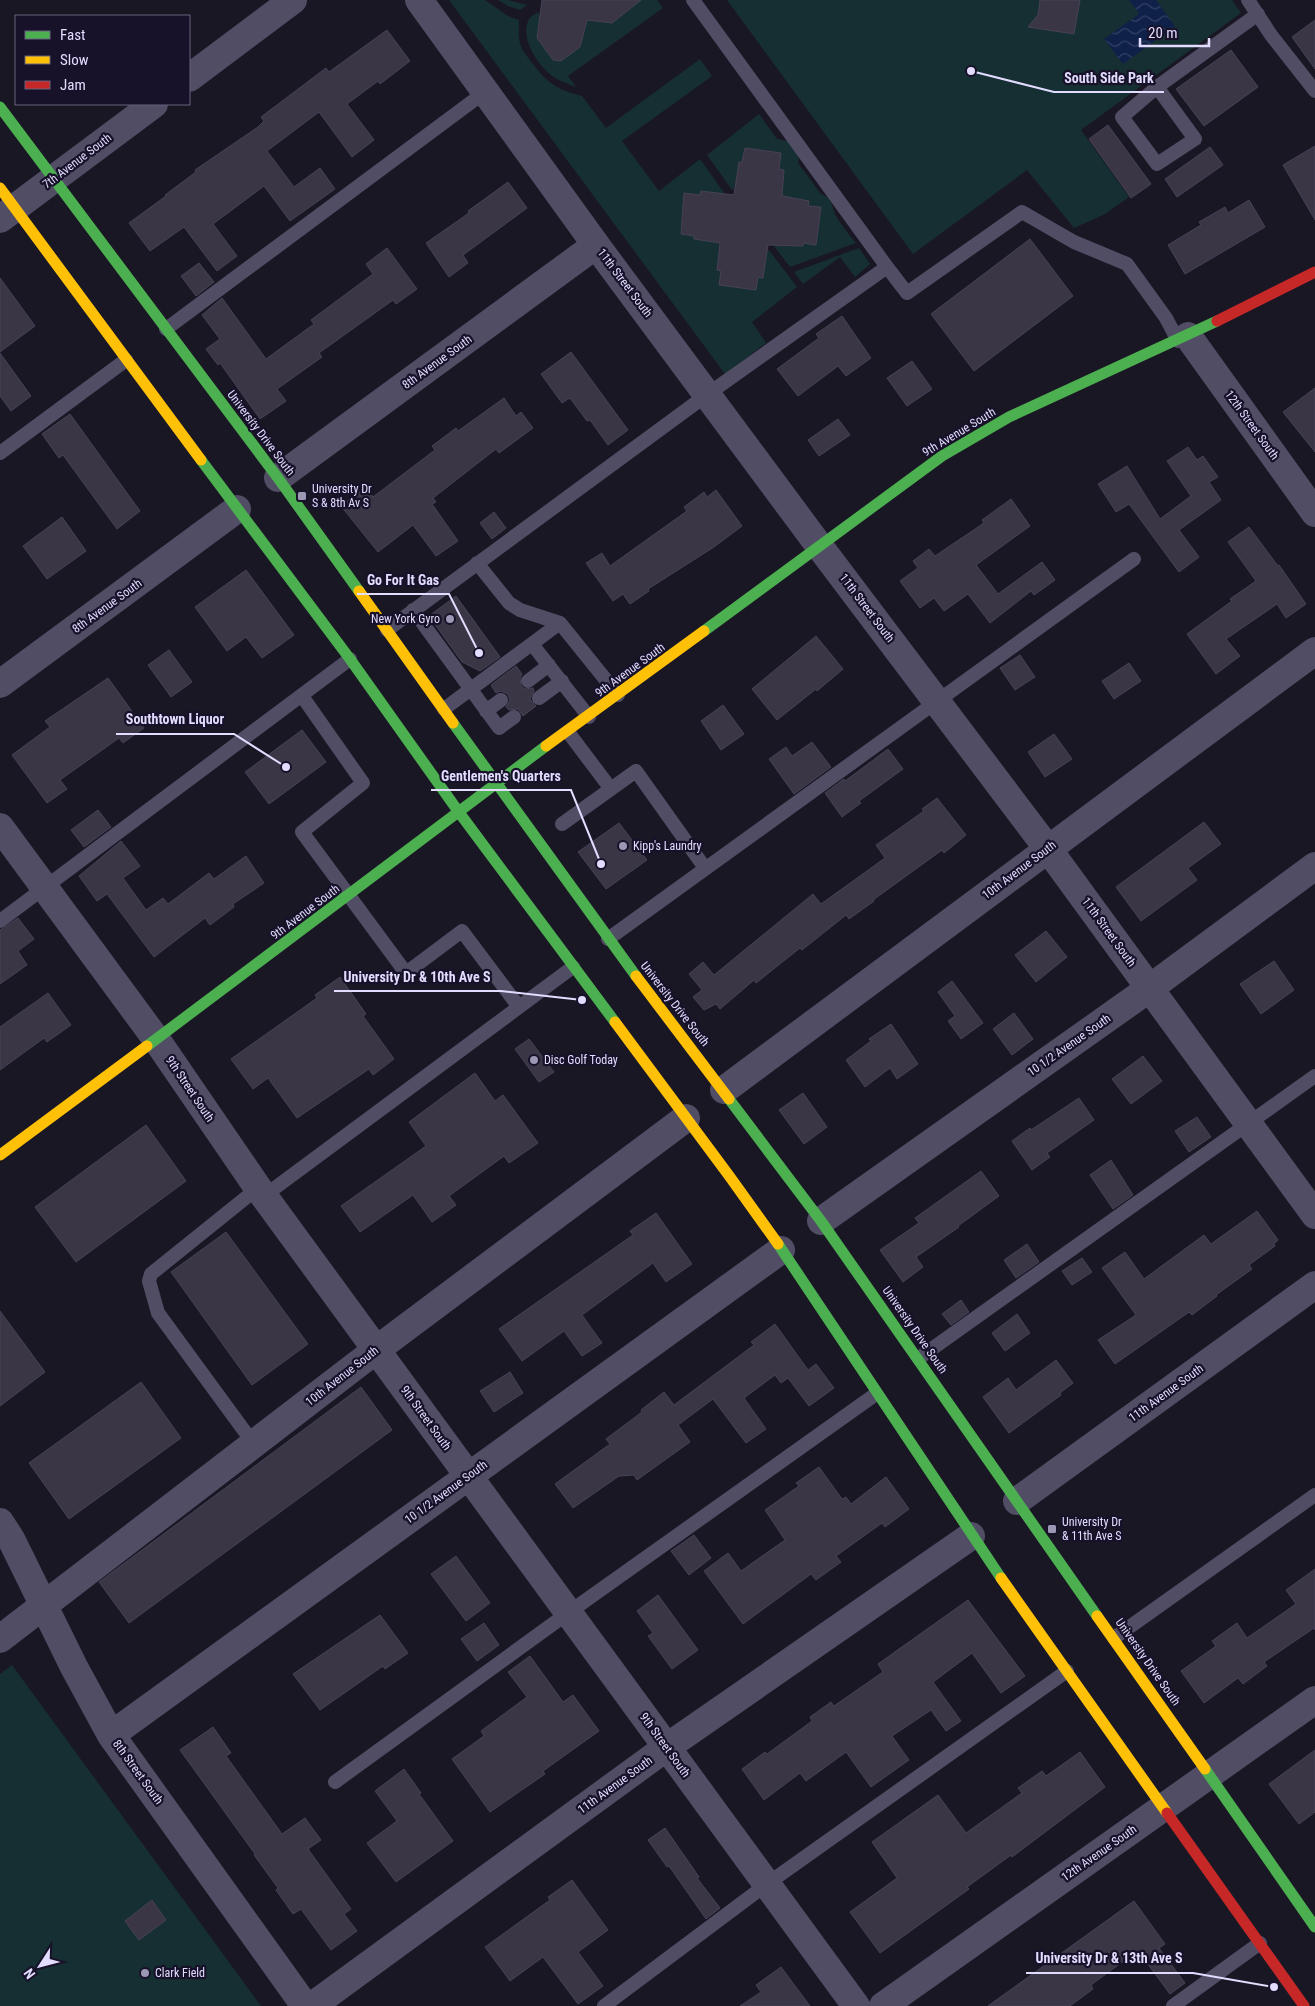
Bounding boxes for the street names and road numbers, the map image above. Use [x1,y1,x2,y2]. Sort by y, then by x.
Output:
street label: 7th Avenue South [40,130,114,191]
street label: 11th Street South [595,246,655,320]
street label: 8th Avenue South [399,332,475,392]
street label: University Drive South [224,388,298,479]
street label: 12th Street South [1222,388,1282,463]
street label: 9th Avenue South [920,405,998,459]
street label: 11th Street South [837,571,897,645]
street label: 8th Avenue South [69,576,145,636]
street label: 9th Avenue South [592,640,668,700]
street label: 10th Avenue South [979,838,1059,902]
street label: 9th Avenue South [268,881,342,942]
street label: 11th Street South [1079,895,1139,970]
street label: University Drive South [638,959,712,1049]
street label: 10 1/2 Avenue South [1025,1011,1113,1079]
street label: 9th Street South [163,1053,217,1125]
street label: University Drive South [880,1284,950,1376]
street label: 10th Avenue South [303,1343,381,1409]
street label: 11th Avenue South [1126,1361,1206,1425]
street label: 9th Street South [398,1383,454,1453]
street label: 10 1/2 Avenue South [402,1457,490,1527]
street label: University Drive South [1113,1616,1183,1708]
street label: 9th Street South [637,1710,693,1780]
street label: 8th Street South [110,1737,166,1807]
street label: 11th Avenue South [575,1753,655,1817]
street label: 12th Avenue South [1059,1822,1139,1884]

